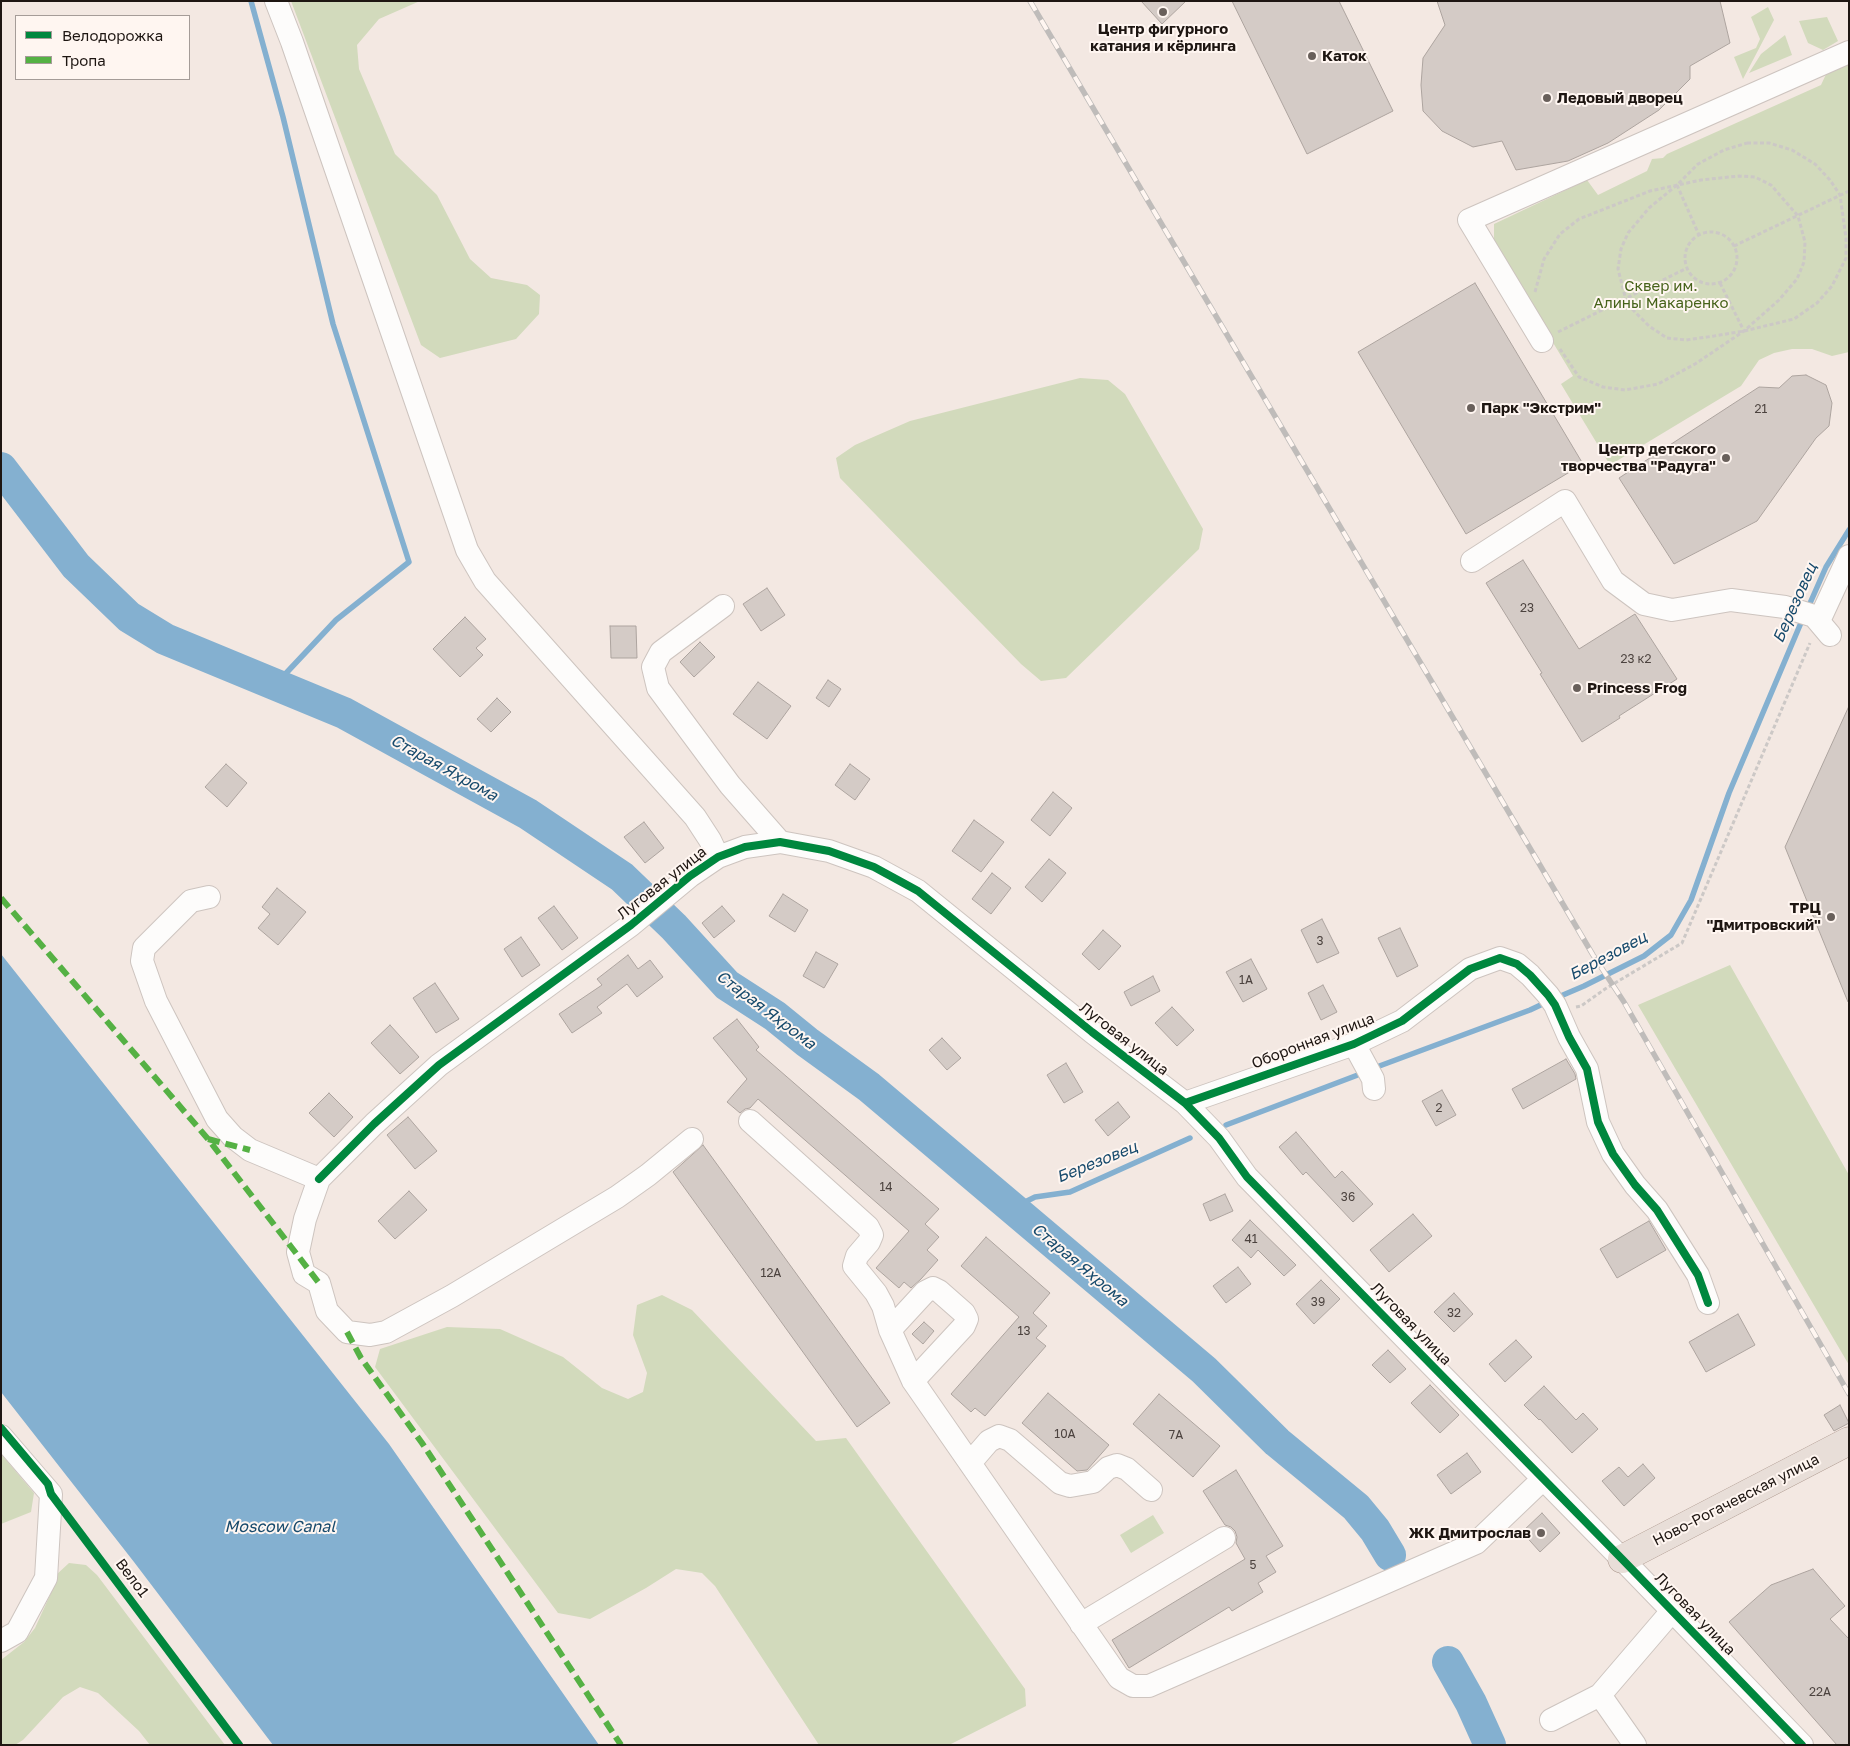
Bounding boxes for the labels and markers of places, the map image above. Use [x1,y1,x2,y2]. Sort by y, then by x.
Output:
marker: Центр фигурного катания и кёрлинга [1157,6,1169,18]
place label: Центр фигурного катания и кёрлинга [1090,20,1236,55]
place label: Каток [1322,47,1367,65]
marker: Каток [1306,50,1318,62]
place label: Ледовый дворец [1557,89,1683,107]
marker: Ледовый дворец [1541,92,1553,104]
place label: Парк "Экстрим" [1481,399,1601,417]
marker: Парк "Экстрим" [1465,402,1477,414]
place label: Центр детского творчества "Радуга" [1561,440,1716,475]
marker: Центр детского творчества "Радуга" [1720,452,1732,464]
place label: Princess Frog [1587,679,1687,697]
marker: Princess Frog [1571,682,1583,694]
place label: ТРЦ "Дмитровский" [1706,899,1821,934]
marker: ТРЦ "Дмитровский" [1825,911,1837,923]
place label: ЖК Дмитрослав [1409,1524,1531,1542]
marker: ЖК Дмитрослав [1535,1527,1547,1539]

